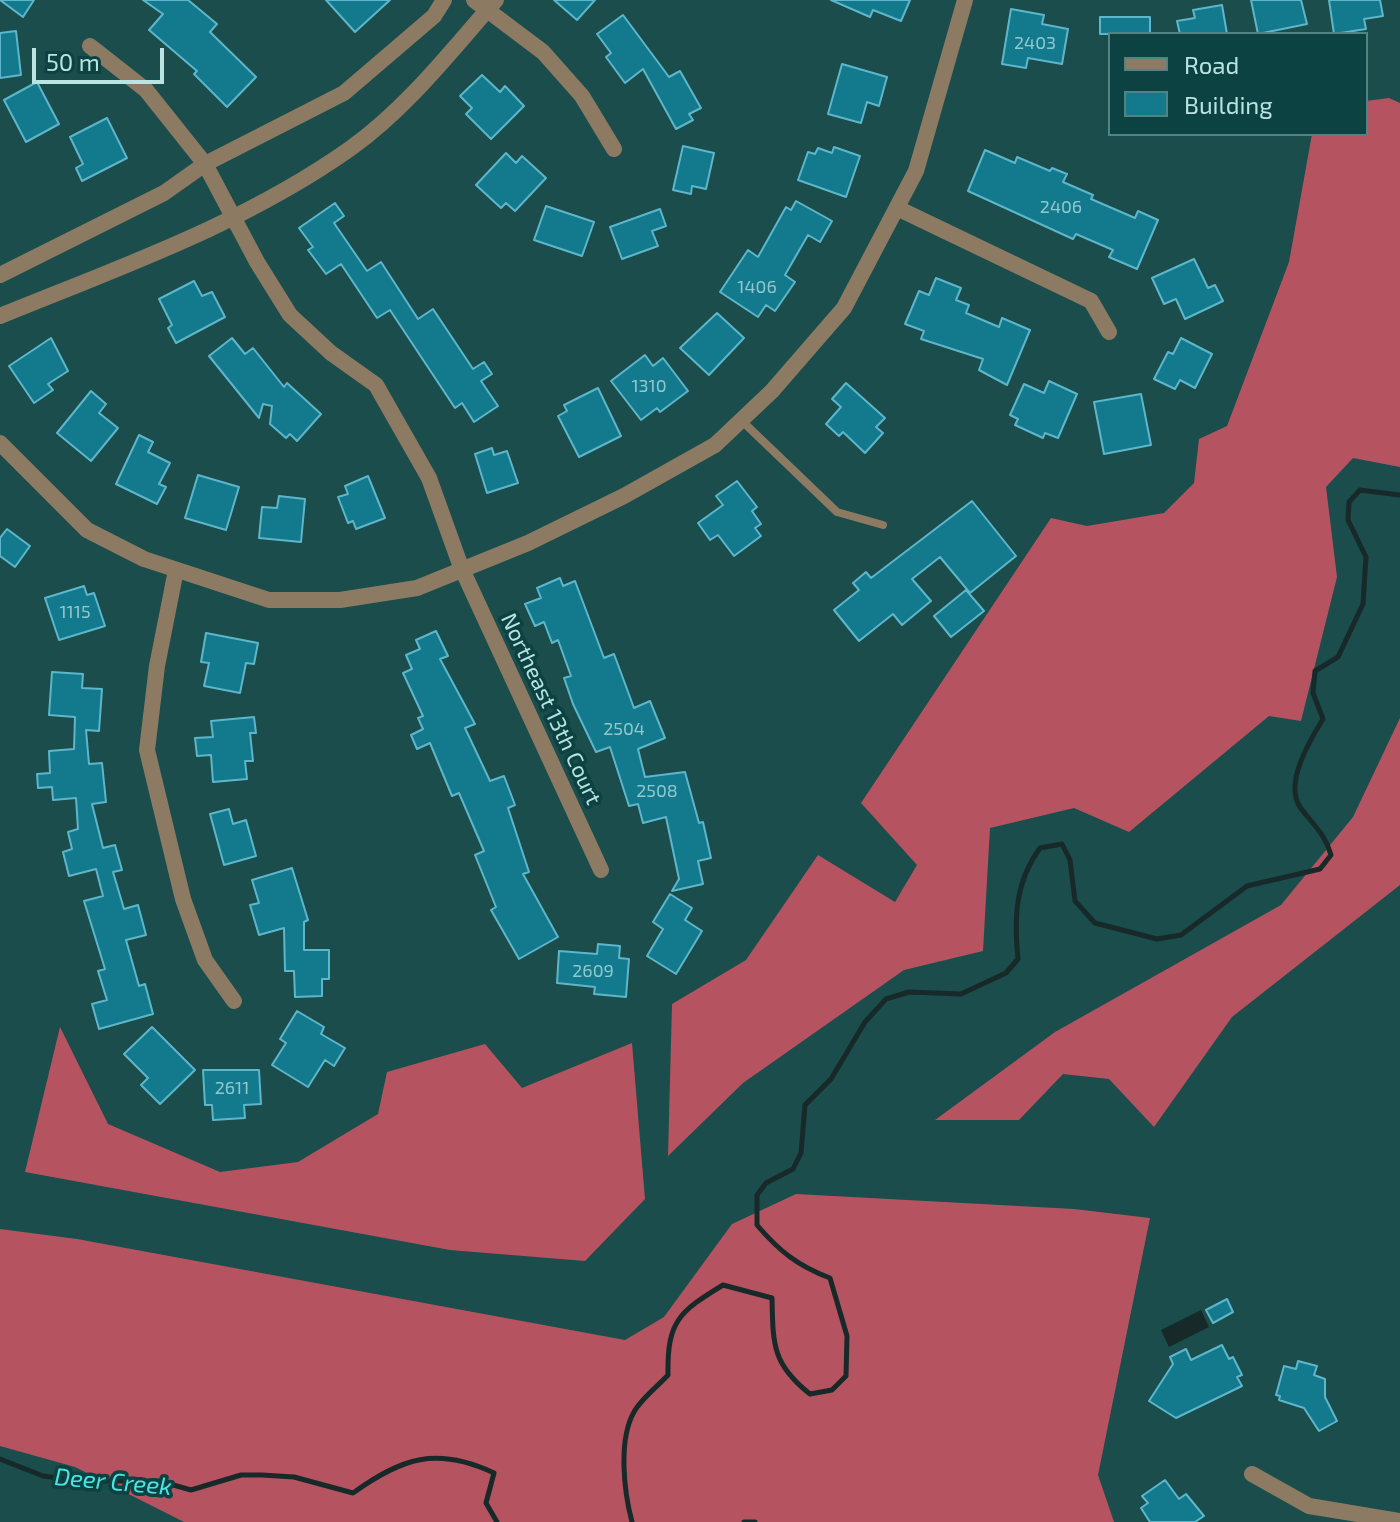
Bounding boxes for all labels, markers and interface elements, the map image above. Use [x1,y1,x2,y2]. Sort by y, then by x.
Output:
scale bar [36,32,168,82]
house number: 2403 [1014,32,1056,54]
legend [1108,32,1368,136]
text: 50 m [46,47,100,76]
text: Road [1184,50,1239,79]
text: Building [1184,90,1273,119]
house number: 2406 [1040,196,1082,218]
house number: 1406 [737,276,777,298]
house number: 1310 [631,375,667,397]
house number: 1115 [59,601,91,623]
street label: Northeast 13th Court [495,609,607,809]
house number: 2504 [603,718,645,740]
house number: 2508 [636,780,678,802]
house number: 2609 [572,960,614,982]
house number: 2611 [215,1077,249,1099]
water label: Deer Creek [53,1463,173,1501]

